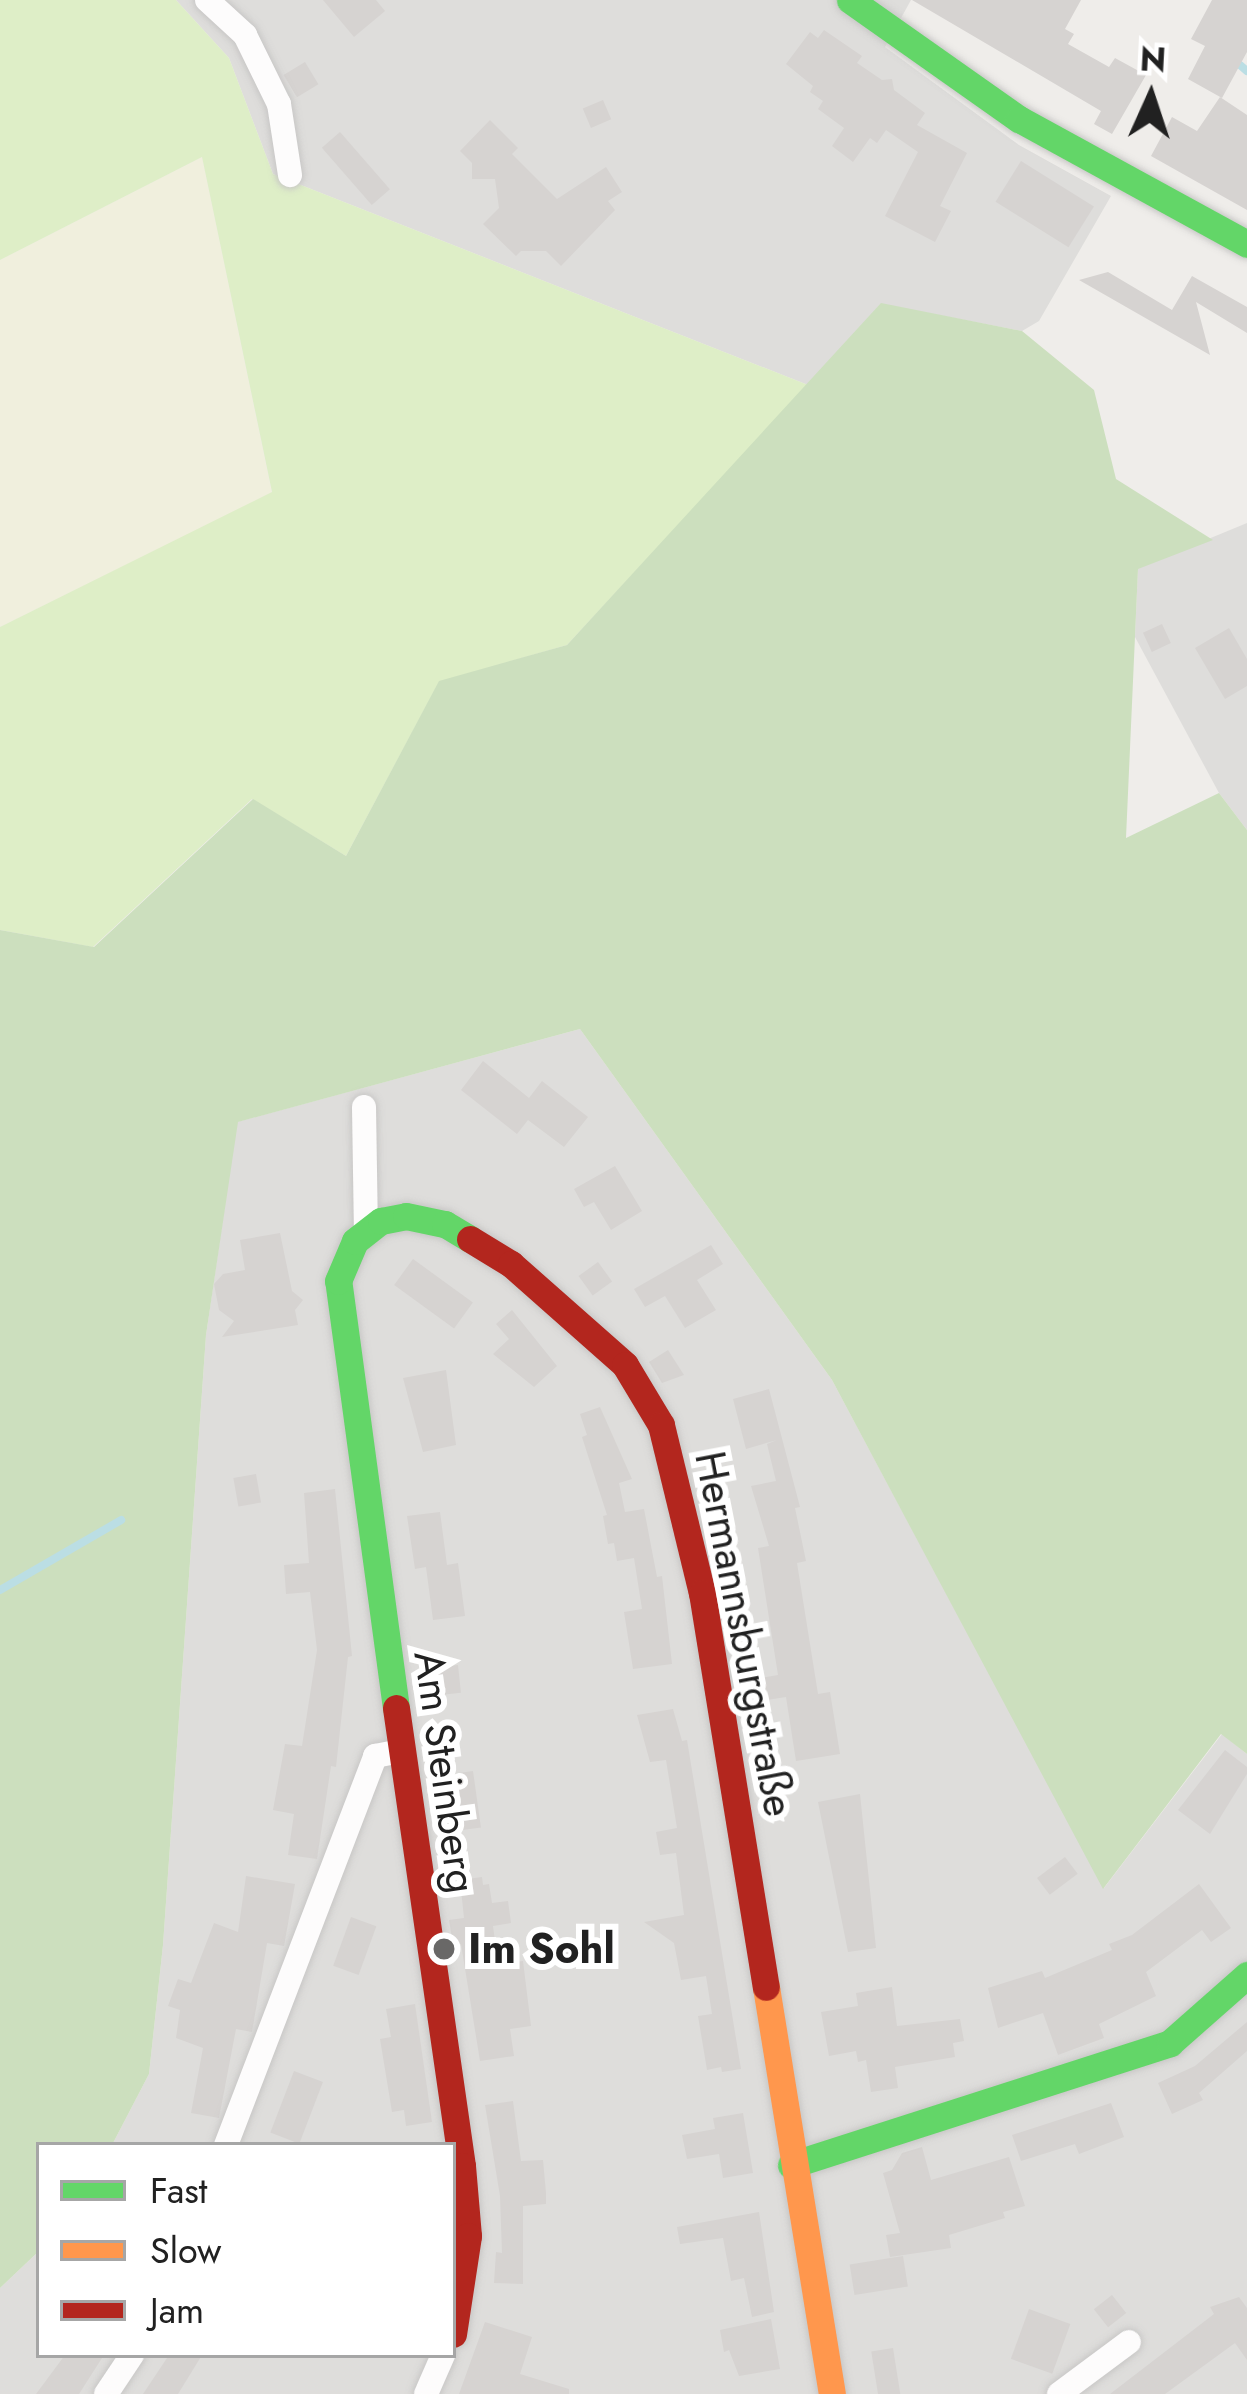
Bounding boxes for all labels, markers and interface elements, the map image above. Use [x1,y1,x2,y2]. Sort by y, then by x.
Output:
text: N [1139,35,1167,84]
north arrow [1091,36,1211,156]
street label: Hermannsburgstraße [684,1447,804,1821]
street label: Am Steinberg [403,1648,487,1896]
place label: Im Sohl [468,1924,615,1974]
marker: Im Sohl [431,1936,457,1962]
legend [36,2142,456,2358]
text: Fast [150,2164,207,2216]
text: Slow [150,2224,222,2276]
text: Jam [150,2284,204,2336]

